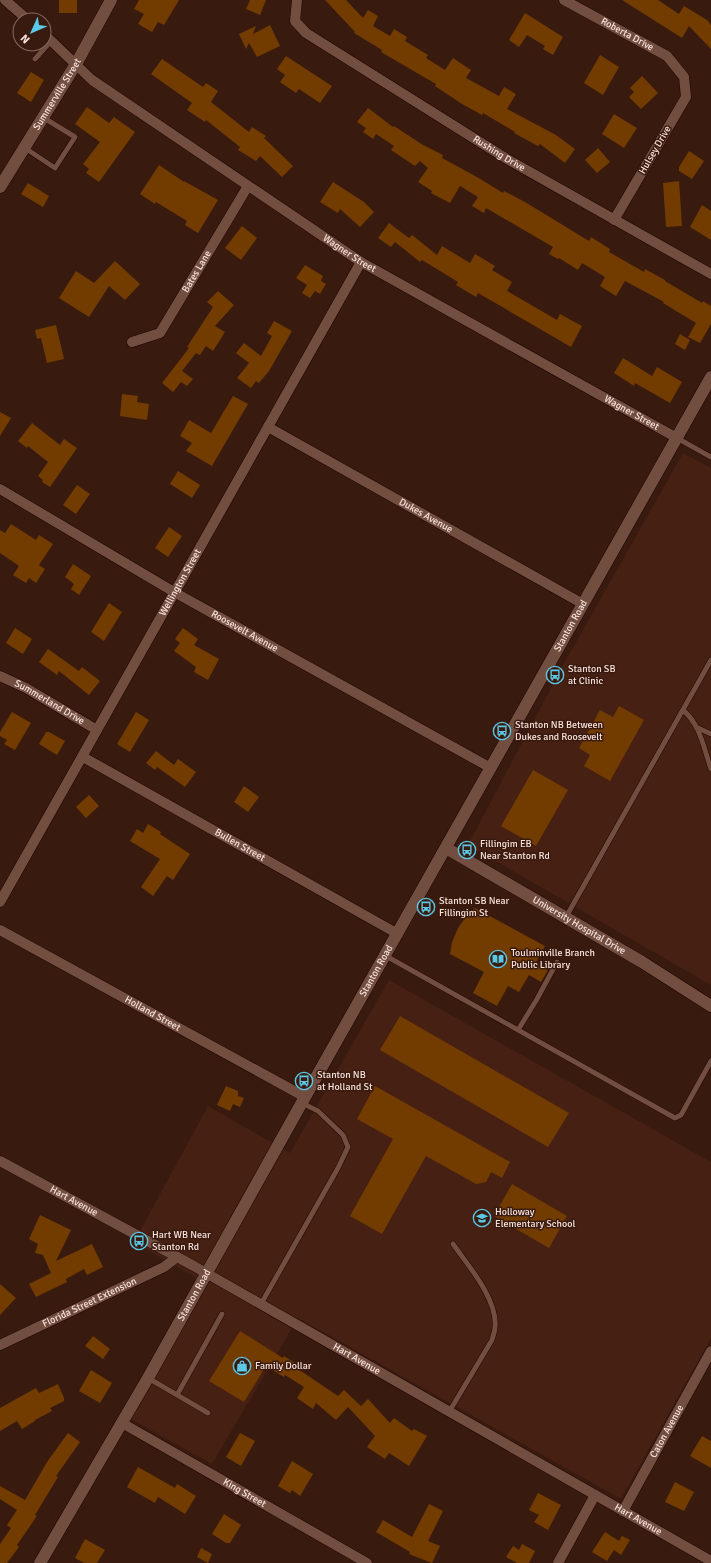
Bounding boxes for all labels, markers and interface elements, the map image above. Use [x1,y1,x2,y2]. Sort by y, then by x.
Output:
north arrow [12,12,52,52]
street label: Roberta Drive [599,15,656,54]
text: N [18,31,33,46]
street label: Summerville Street [31,56,84,132]
street label: Hulsey Drive [636,124,674,176]
street label: Rushing Drive [471,133,527,174]
street label: Wagner Street [321,232,379,275]
street label: Bates Lane [180,248,214,295]
street label: Wagner Street [602,393,662,433]
street label: Dukes Avenue [397,496,455,536]
street label: Wellington Street [157,546,204,618]
street label: Stanton Road [551,598,590,654]
street label: Roosevelt Avenue [209,608,280,655]
place label: Stanton SB at Clinic [568,663,615,687]
bus stop icon: Stanton SB at Clinic [545,665,565,685]
street label: Summerland Drive [12,677,87,727]
place label: Stanton NB Between Dukes and Roosevelt [515,719,603,743]
bus stop icon: Stanton NB Between Dukes and Roosevelt [492,721,512,741]
street label: Bullen Street [213,826,268,864]
place label: Fillingim EB Near Stanton Rd [480,838,550,862]
bus stop icon: Fillingim EB Near Stanton Rd [457,840,477,860]
street label: University Hospital Drive [530,894,628,957]
place label: Stanton SB Near Fillingim St [439,895,510,919]
bus stop icon: Stanton SB Near Fillingim St [416,897,436,917]
street label: Stanton Road [357,943,395,999]
place label: Toulminville Branch Public Library [511,947,595,971]
library icon: Toulminville Branch Public Library [488,949,508,969]
street label: Holland Street [123,993,183,1034]
place label: Stanton NB at Holland St [317,1069,373,1093]
bus stop icon: Stanton NB at Holland St [294,1071,314,1091]
street label: Hart Avenue [48,1183,100,1219]
place label: Holloway Elementary School [495,1206,575,1230]
school or university icon: Holloway Elementary School [472,1208,492,1228]
place label: Hart WB Near Stanton Rd [152,1229,211,1253]
bus stop icon: Hart WB Near Stanton Rd [129,1231,149,1251]
street label: Stanton Road [175,1267,213,1323]
street label: Florida Street Extension [40,1275,138,1330]
street label: Hart Avenue [331,1341,383,1377]
shop icon: Family Dollar [232,1356,252,1376]
place label: Family Dollar [255,1360,312,1372]
street label: Caton Avenue [647,1403,686,1460]
street label: King Street [221,1476,269,1510]
street label: Hart Avenue [612,1501,664,1538]

